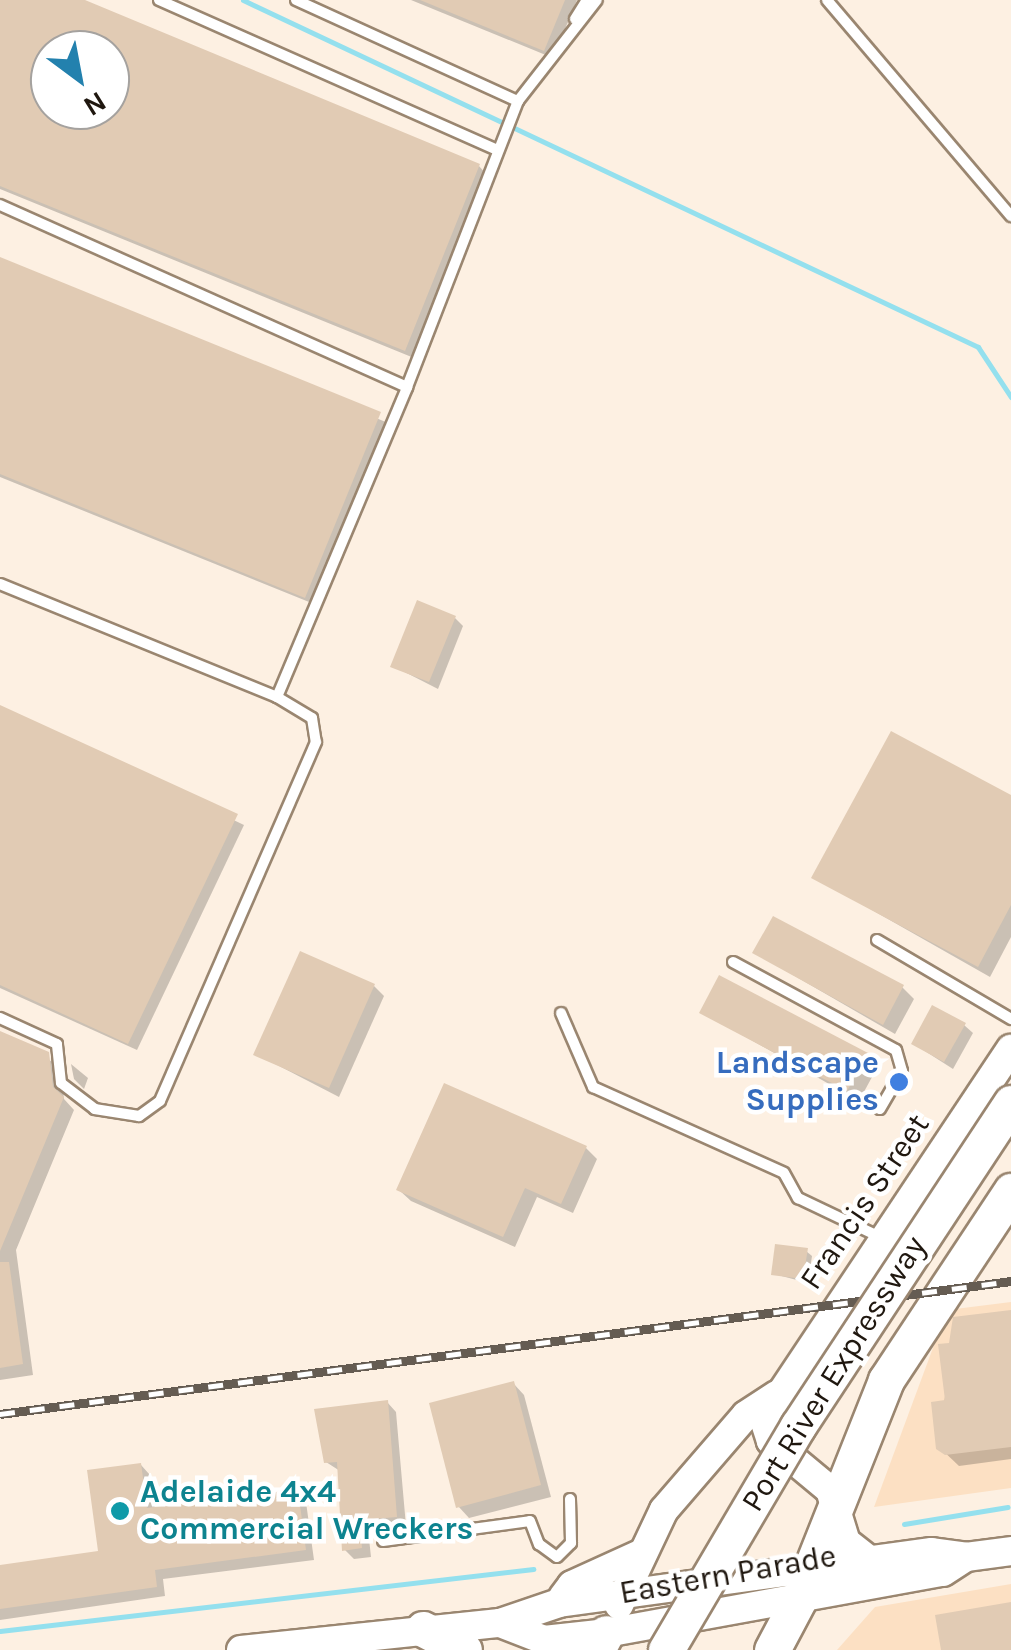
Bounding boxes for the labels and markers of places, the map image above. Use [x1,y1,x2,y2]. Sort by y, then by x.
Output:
place label: Landscape Supplies [716,1045,879,1120]
marker: Landscape Supplies [888,1071,910,1093]
place label: Adelaide 4x4 Commercial Wreckers [140,1474,473,1549]
marker: Adelaide 4x4 Commercial Wreckers [109,1500,131,1522]

